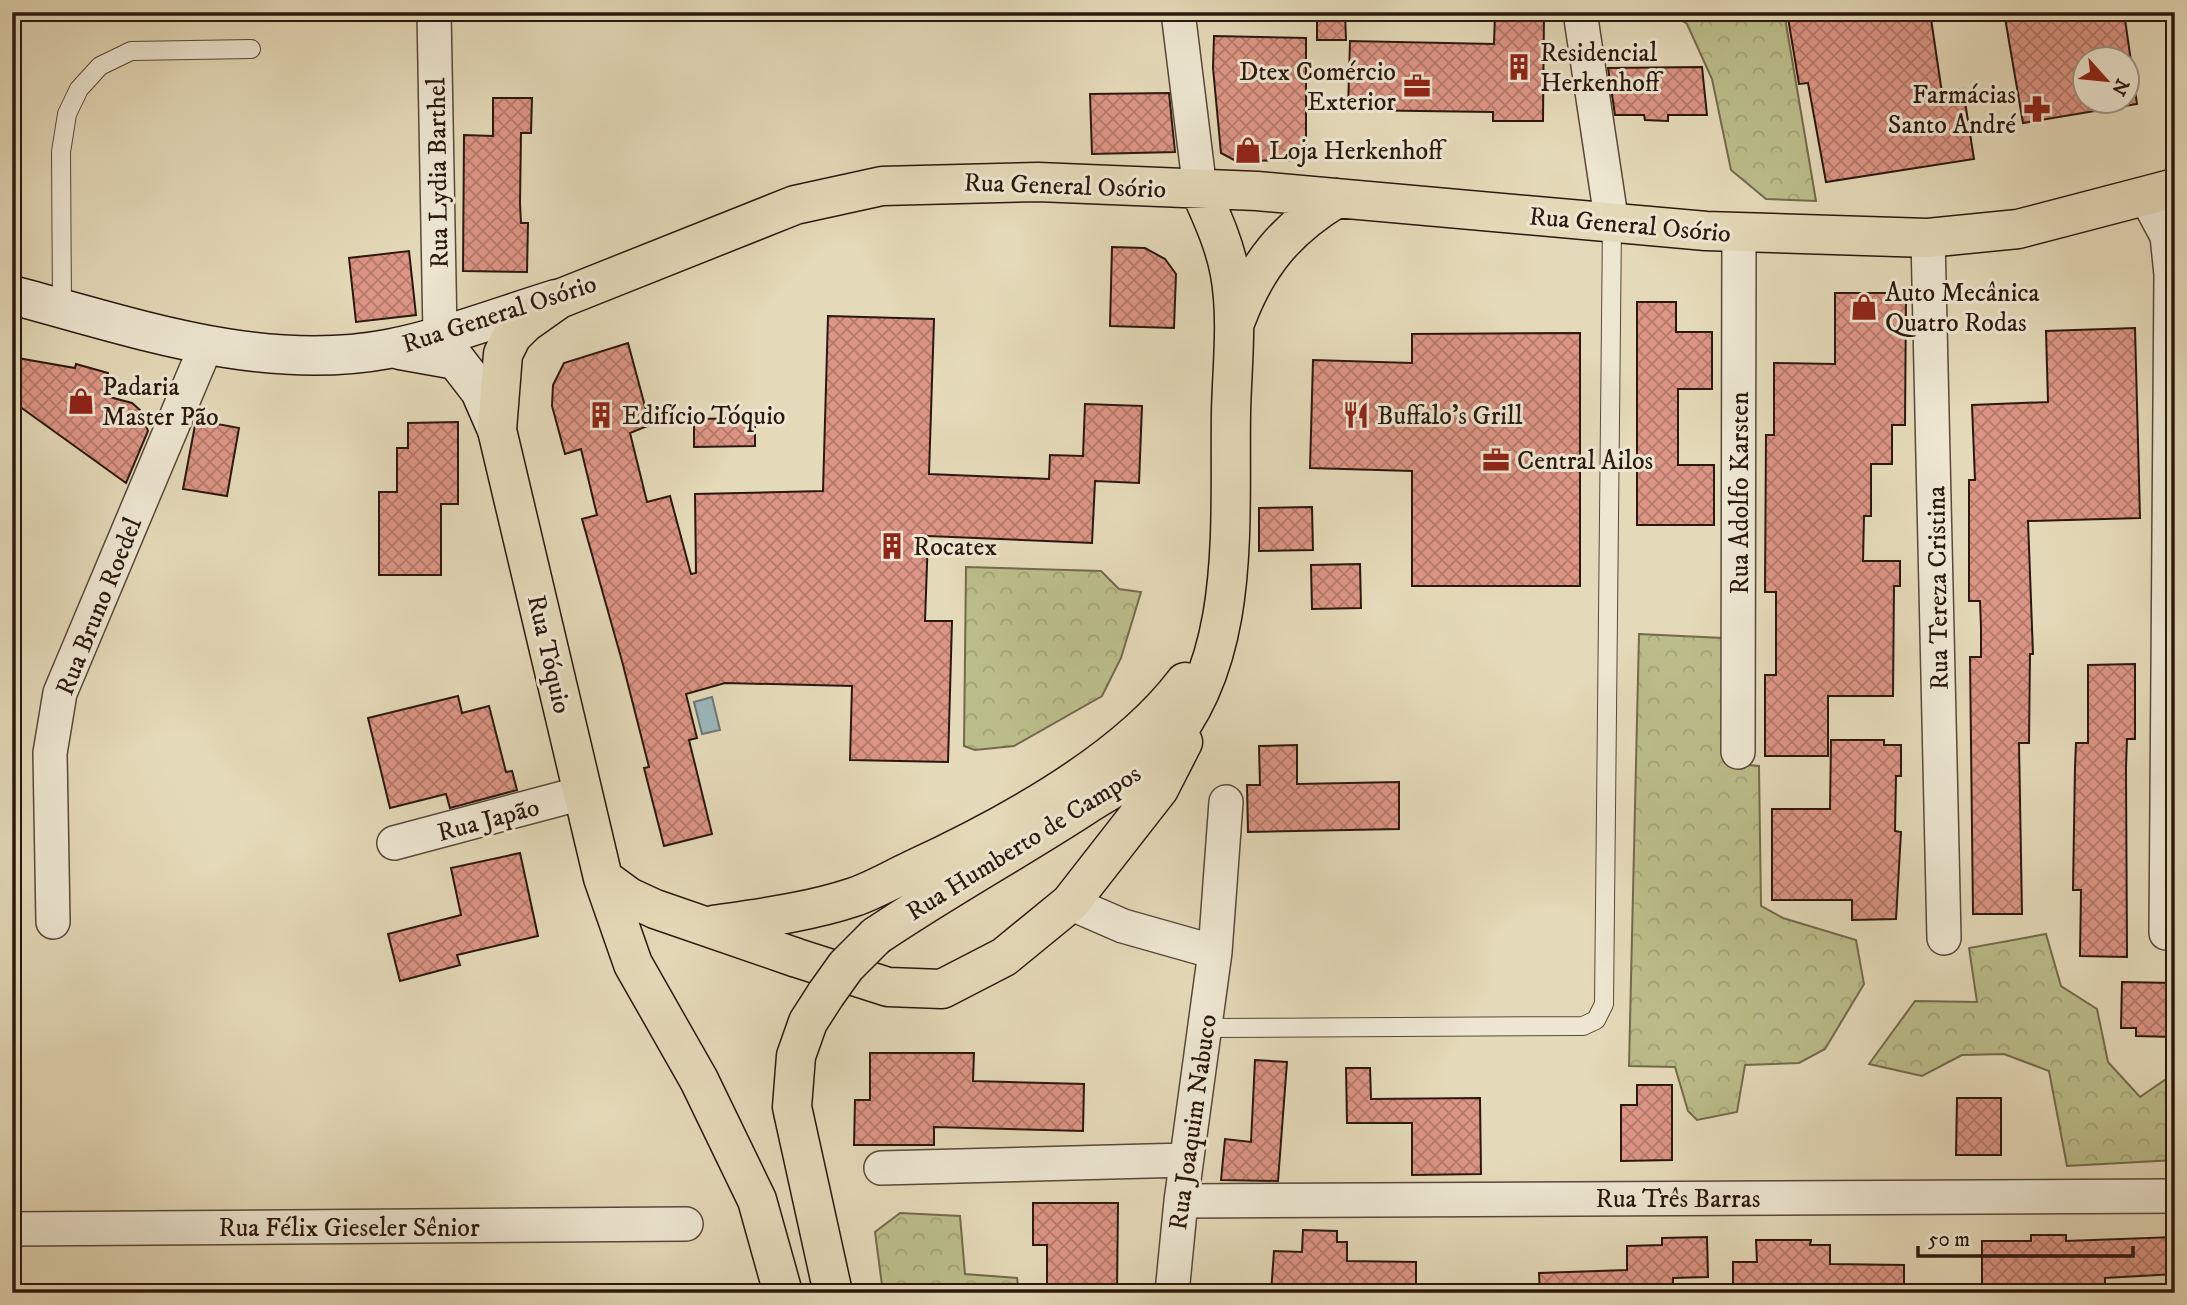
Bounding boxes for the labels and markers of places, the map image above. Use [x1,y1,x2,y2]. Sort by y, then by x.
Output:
place label: Residencial Herkenhoff [1540,37,1664,100]
building icon: Residencial Herkenhoff [1504,52,1534,82]
place label: Dtex Comércio Exterior [1239,56,1396,119]
office icon: Dtex Comércio Exterior [1402,71,1432,101]
place label: Farmácias Santo André [1888,79,2016,142]
pharmacy icon: Farmácias Santo André [2022,94,2052,124]
shop icon: Loja Herkenhoff [1233,135,1263,165]
place label: Loja Herkenhoff [1269,135,1447,168]
place label: Auto Mecânica Quatro Rodas [1885,277,2040,340]
shop icon: Auto Mecânica Quatro Rodas [1849,292,1879,322]
place label: Padaria Master Pão [102,371,219,434]
shop icon: Padaria Master Pão [66,386,96,416]
building icon: Edifício Tóquio [586,400,616,430]
place label: Edifício Tóquio [622,400,786,433]
restaurant icon: Buffalo's Grill [1341,400,1371,430]
place label: Buffalo's Grill [1377,400,1523,433]
office icon: Central Ailos [1481,445,1511,475]
place label: Central Ailos [1517,445,1653,478]
building icon: Rocatex [877,531,907,561]
place label: Rocatex [913,531,997,564]

